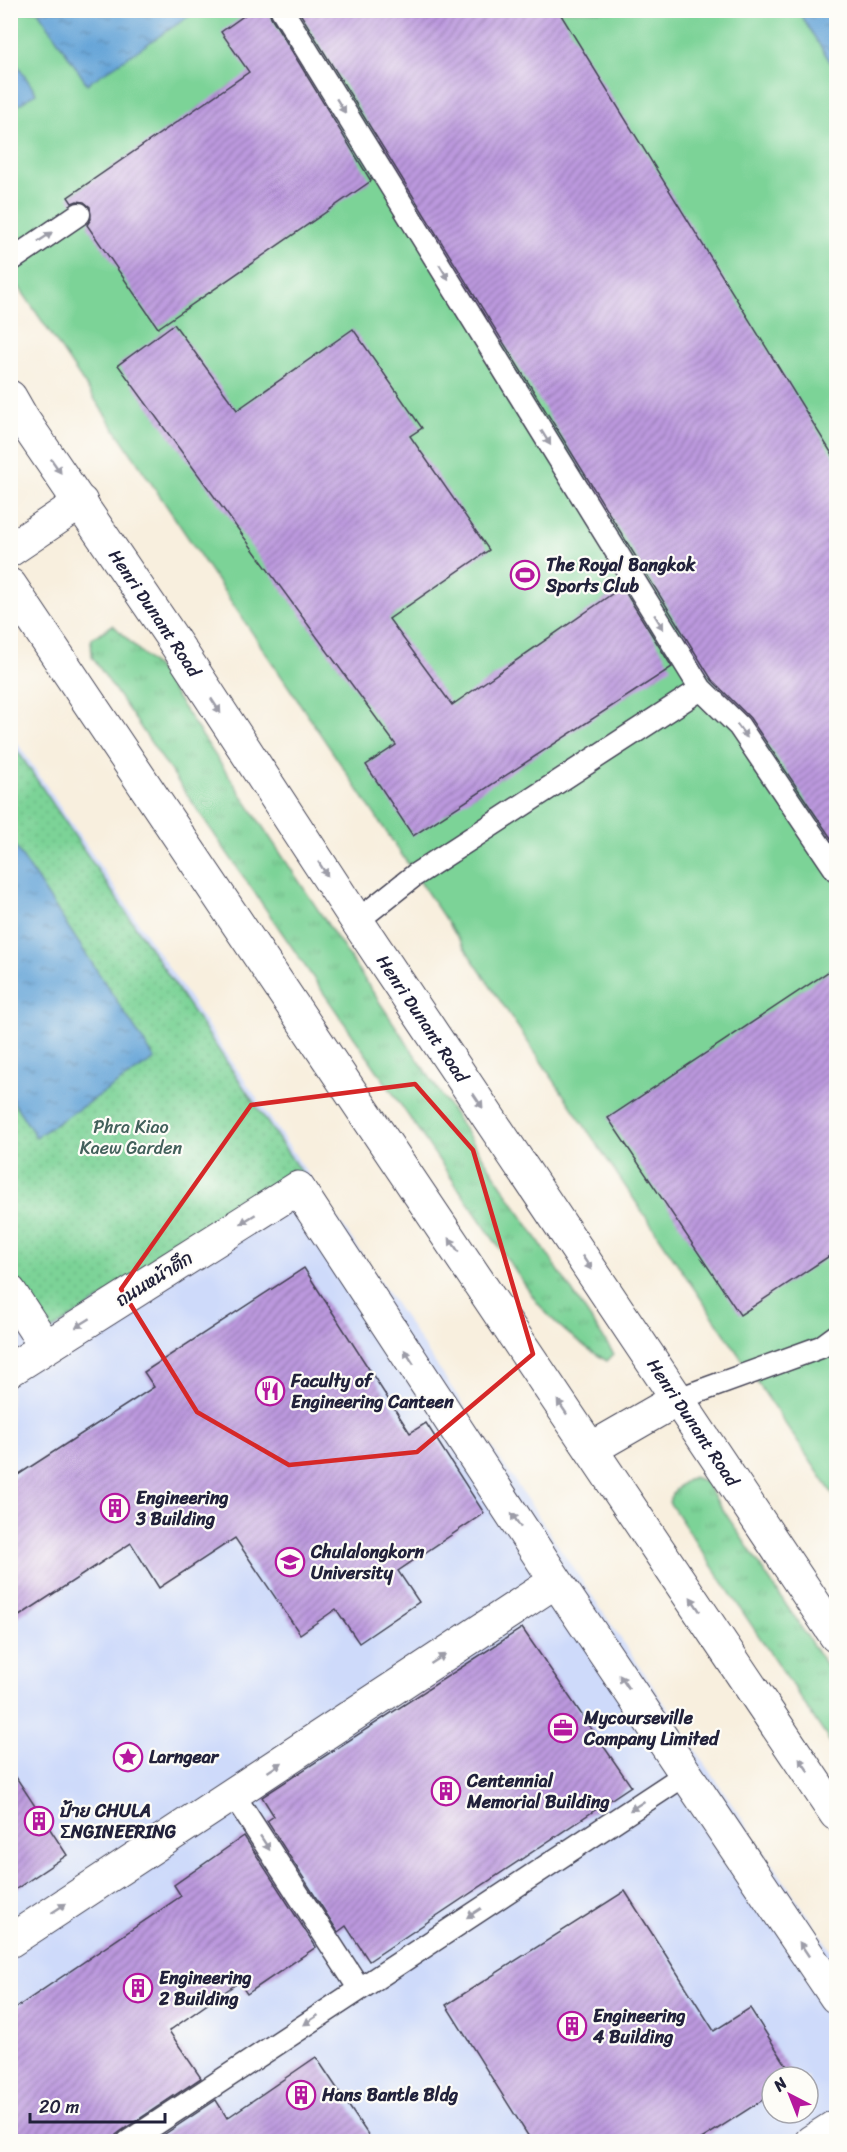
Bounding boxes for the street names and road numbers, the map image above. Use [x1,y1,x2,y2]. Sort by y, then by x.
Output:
street label: Henri Dunant Road [100,542,210,685]
street label: Henri Dunant Road [368,948,478,1091]
street label: ถนนหน้าตึก [109,1243,199,1315]
street label: Henri Dunant Road [638,1352,748,1494]

